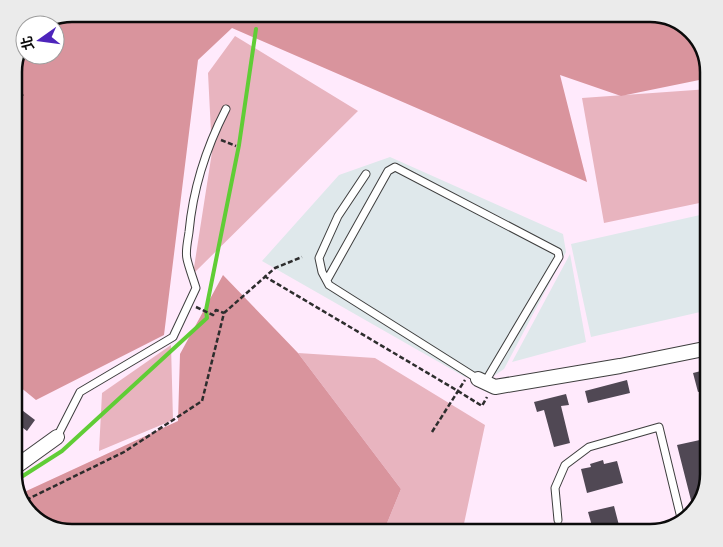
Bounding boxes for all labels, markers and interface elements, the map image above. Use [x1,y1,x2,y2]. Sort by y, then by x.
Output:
north arrow [15,15,65,65]
text: 北 [18,34,38,52]

